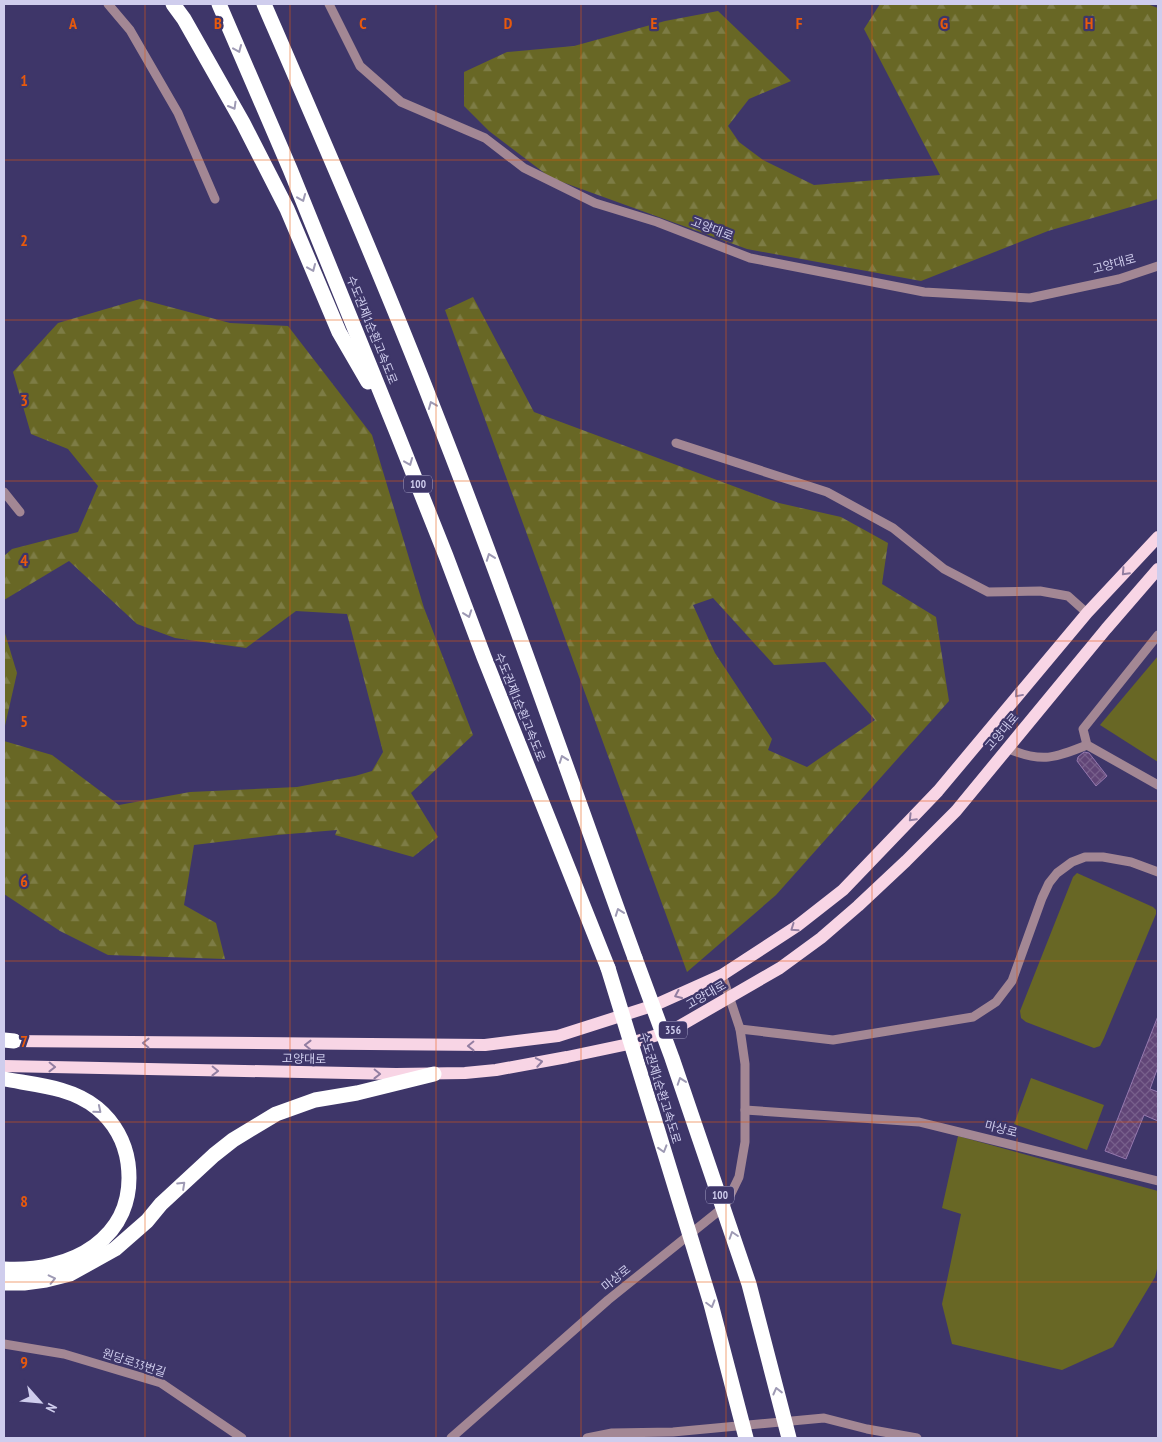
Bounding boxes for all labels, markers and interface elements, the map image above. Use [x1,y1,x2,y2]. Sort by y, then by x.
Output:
text: A [68,13,78,33]
text: B [214,13,222,33]
text: C [359,13,367,33]
text: D [504,13,513,33]
text: E [651,13,658,33]
text: F [796,13,803,33]
text: G [940,13,948,33]
text: H [1085,13,1093,33]
one-way arrow [232,44,243,53]
text: 1 [20,70,28,90]
one-way arrow [227,101,237,110]
one-way arrow [295,193,306,202]
street label: 고양대로 [689,214,735,243]
text: 2 [20,230,28,250]
street label: 고양대로 [1091,251,1137,276]
one-way arrow [306,263,317,272]
street label: 수도권제1순환고속도로 [344,273,401,386]
text: 3 [20,390,28,410]
one-way arrow [428,401,439,410]
one-way arrow [403,457,413,466]
road number: 100 [404,476,432,492]
text: 4 [20,550,28,570]
one-way arrow [486,553,496,562]
one-way arrow [1122,567,1131,576]
one-way arrow [462,609,472,618]
street label: 수도권제1순환고속도로 [492,650,549,763]
one-way arrow [1015,689,1024,698]
street label: 고양대로 [982,710,1022,753]
text: 5 [20,711,28,731]
one-way arrow [559,755,569,764]
one-way arrow [909,812,918,821]
text: 6 [20,871,28,891]
one-way arrow [615,908,625,916]
one-way arrow [790,922,799,931]
street label: 고양대로 [683,977,729,1012]
one-way arrow [674,988,683,999]
road number: 356 [659,1022,687,1038]
street label: 수도권제1순환고속도로 [636,1030,685,1145]
text: 7 [20,1031,28,1051]
one-way arrow [141,1038,149,1048]
one-way arrow [304,1040,312,1050]
one-way arrow [466,1041,474,1051]
street label: 고양대로 [282,1051,326,1066]
one-way arrow [535,1058,543,1068]
one-way arrow [49,1062,57,1073]
one-way arrow [212,1066,219,1076]
one-way arrow [374,1069,382,1079]
one-way arrow [676,1077,686,1086]
one-way arrow [93,1105,102,1114]
street label: 마상로 [983,1117,1019,1140]
one-way arrow [657,1144,667,1152]
one-way arrow [176,1182,185,1191]
road number: 100 [706,1186,734,1204]
text: 8 [20,1191,28,1211]
one-way arrow [729,1231,739,1239]
street label: 마상로 [598,1261,633,1294]
one-way arrow [48,1274,57,1285]
one-way arrow [706,1299,716,1308]
street label: 원당로33번길 [100,1345,168,1380]
text: 9 [20,1352,28,1372]
north arrow [15,1377,65,1427]
one-way arrow [772,1387,783,1396]
text: N [42,1400,61,1415]

